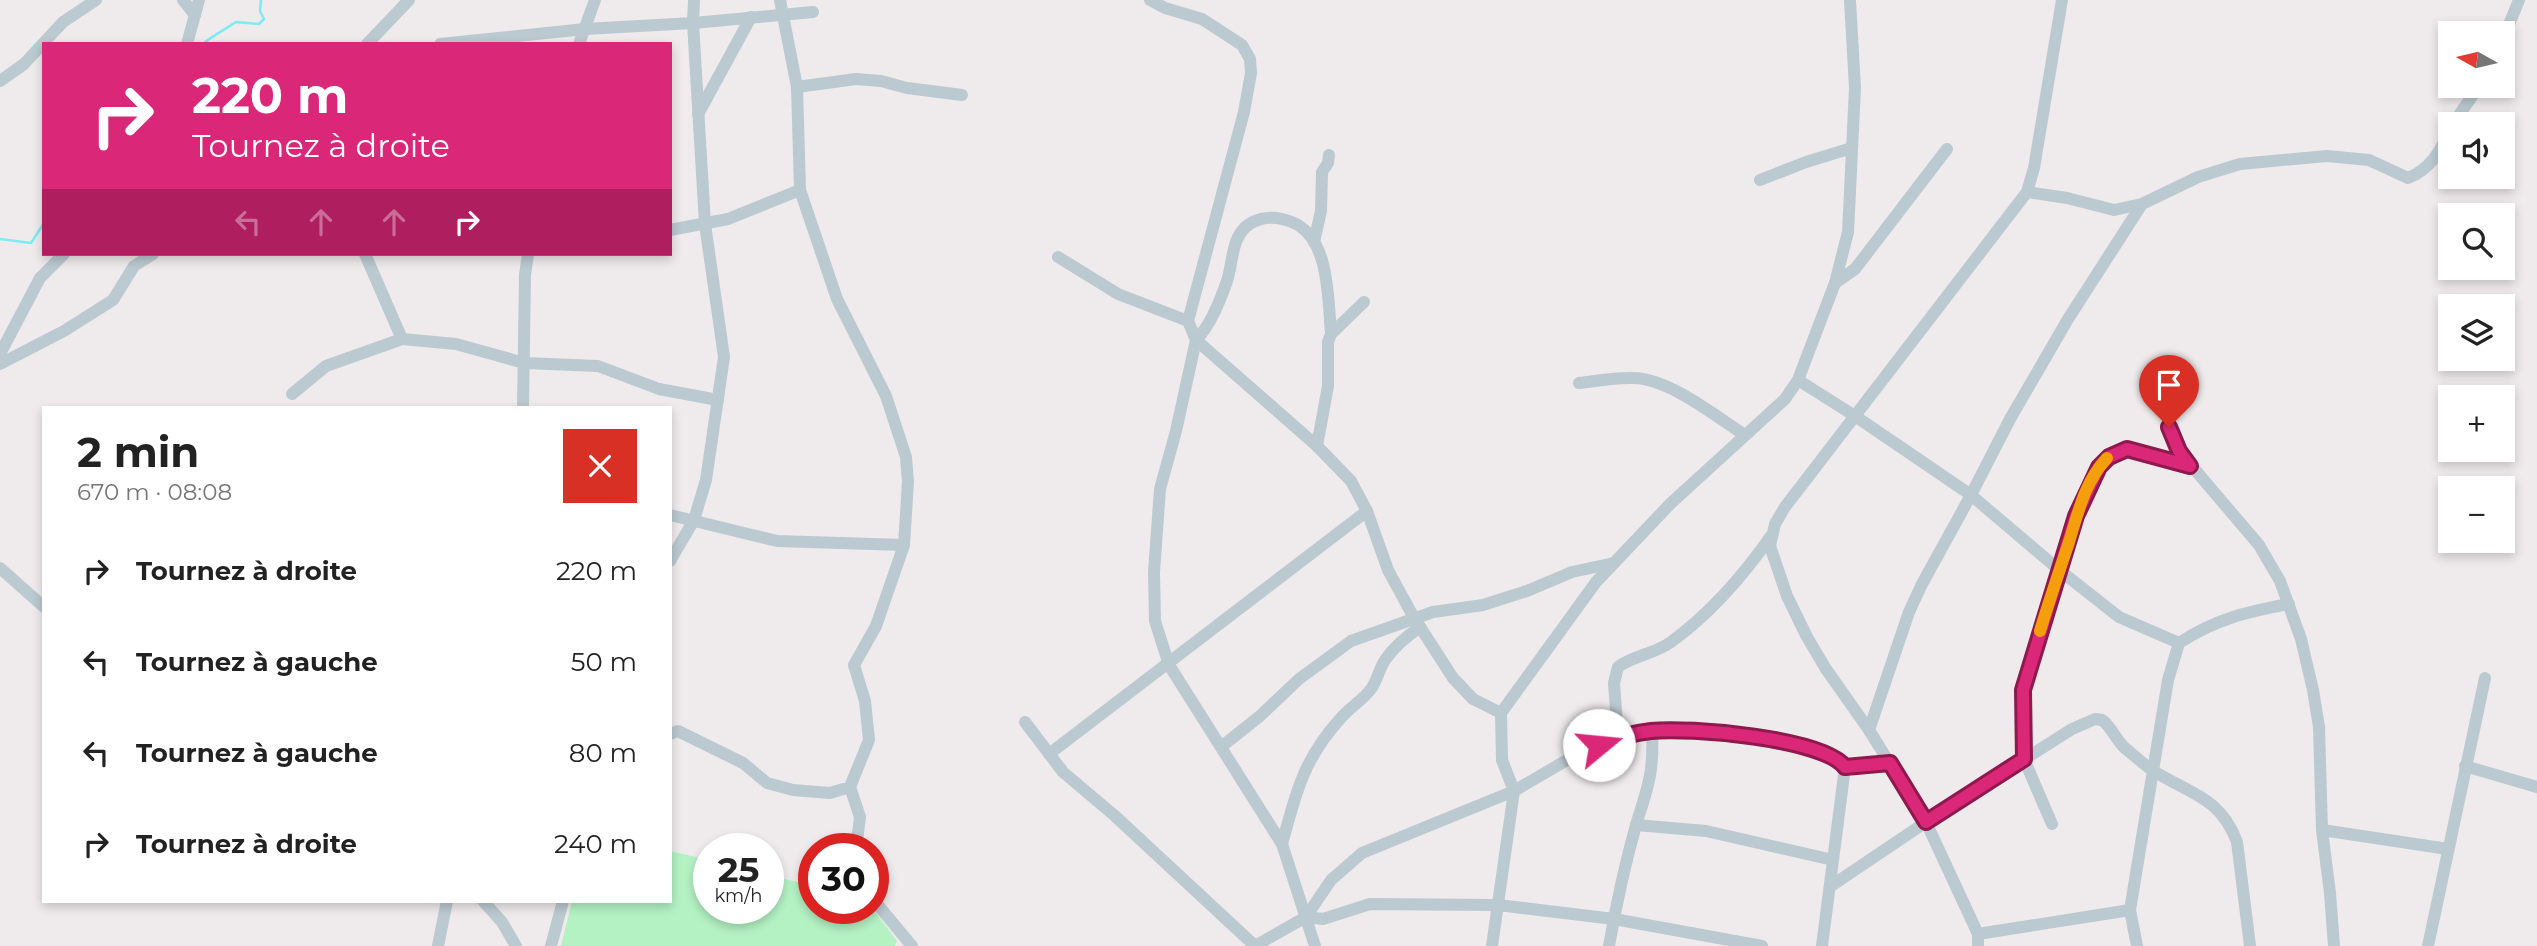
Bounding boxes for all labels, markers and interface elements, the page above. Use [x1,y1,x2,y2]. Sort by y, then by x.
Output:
north arrow [2438,21,2515,98]
map controls [2438,21,2515,553]
text: 220 m [192,66,348,125]
icon: right [77,70,168,161]
button: sound [2438,112,2515,189]
text: Tournez à droite [192,126,450,165]
icon: left [229,203,267,241]
icon: ahead [302,203,340,241]
icon: ahead [375,203,413,241]
icon: right [448,203,486,241]
button: search [2438,203,2515,280]
button: layers [2438,294,2515,371]
pin [2139,355,2199,427]
icon: arrive [2150,366,2188,404]
button: + [2438,385,2515,462]
text: 2 min [77,426,199,478]
button: close [563,429,637,503]
button: − [2438,476,2515,553]
text: 670 m · 08:08 [77,478,232,506]
icon: right [77,552,115,590]
text: Tournez à droite [136,555,357,587]
text: 220 m [556,555,637,587]
icon: left [77,643,115,681]
text: Tournez à gauche [136,646,378,678]
text: 50 m [571,646,637,678]
position arrow [1562,708,1636,782]
icon: left [77,734,115,772]
text: Tournez à gauche [136,737,378,769]
text: 80 m [569,737,637,769]
icon: right [77,825,115,863]
text: Tournez à droite [136,828,357,860]
text: 240 m [554,828,637,860]
speed limit sign: 30 [798,833,889,924]
text: 25 [718,848,759,891]
text: km/h [714,885,763,907]

